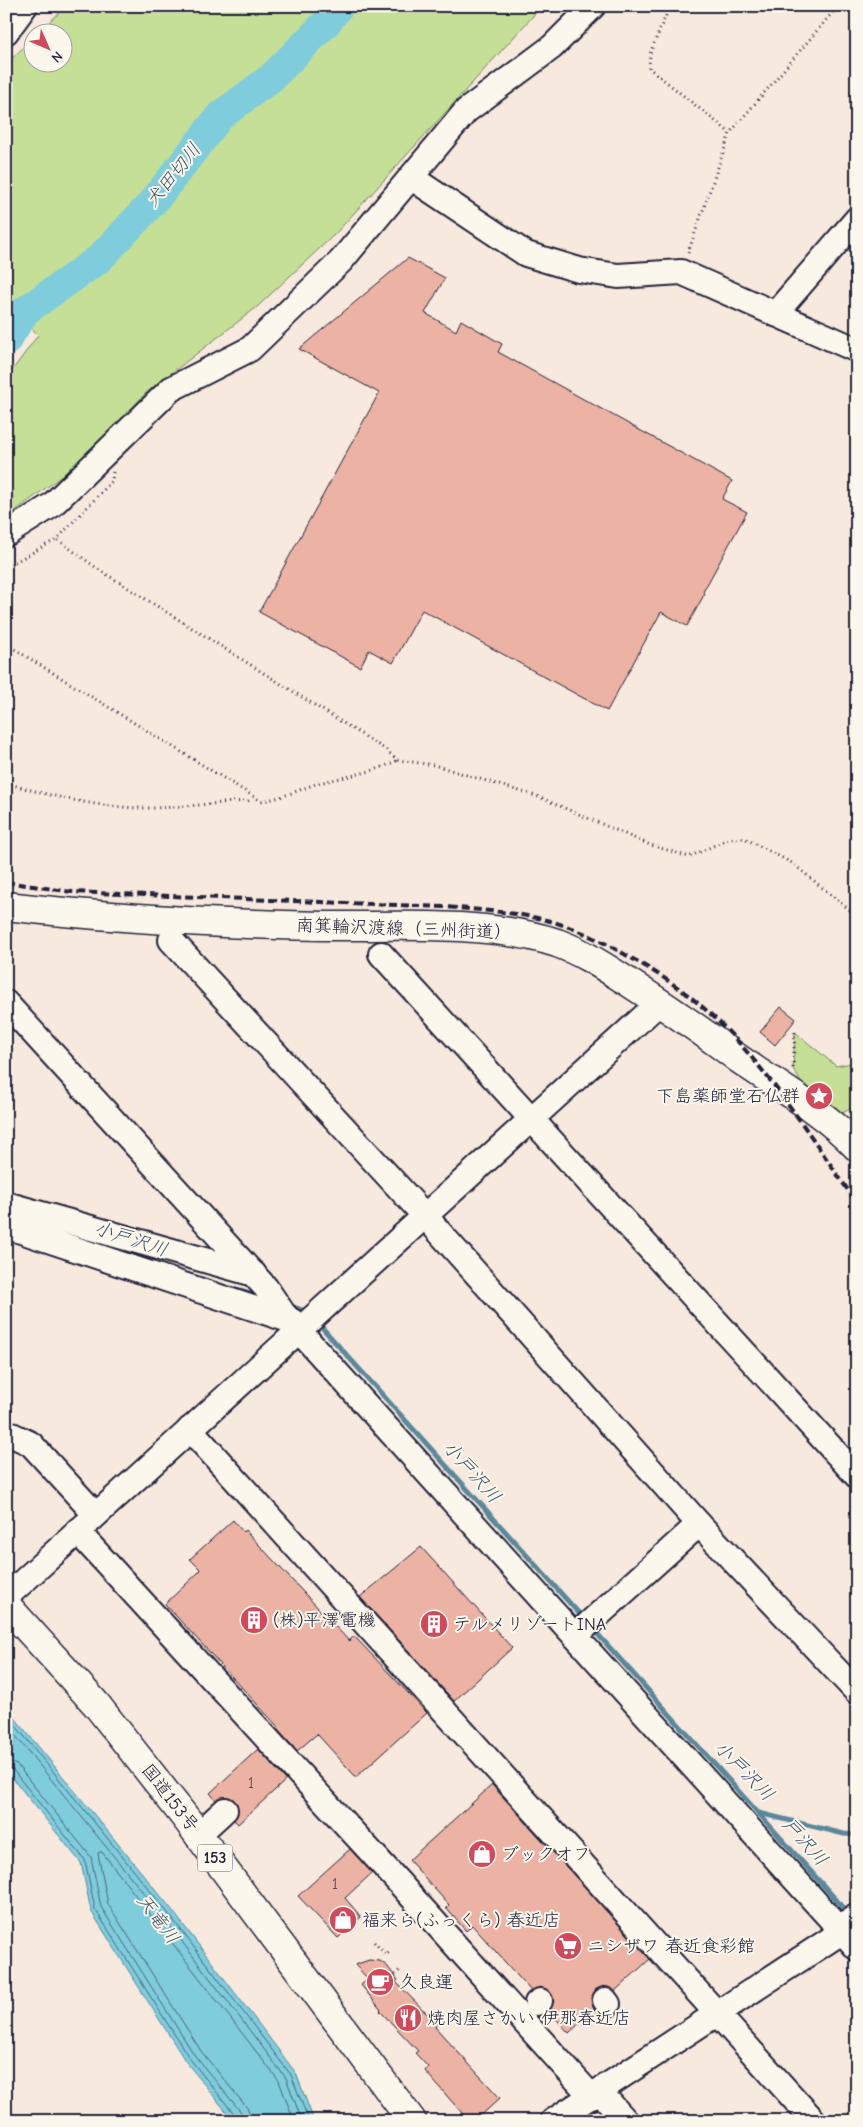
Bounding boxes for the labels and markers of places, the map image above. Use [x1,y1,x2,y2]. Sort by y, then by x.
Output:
place icon: 下島薬師堂石仏群 [804,1081,834,1111]
place label: 下島薬師堂石仏群 [656,1086,800,1107]
building icon: (株)平澤電機 [239,1605,269,1635]
building icon: テルメリゾートINA [419,1609,449,1639]
place label: (株)平澤電機 [273,1610,375,1631]
place label: テルメリゾートINA [453,1614,606,1635]
shop icon: ブックオフ [467,1839,497,1869]
place label: ブックオフ [501,1844,591,1865]
shop icon: 福来ら(ふっくら) 春近店 [328,1905,358,1935]
place label: 福来ら(ふっくら) 春近店 [362,1910,560,1931]
supermarket icon: ニシザワ 春近食彩館 [553,1931,583,1961]
place label: ニシザワ 春近食彩館 [587,1936,755,1957]
cafe icon: 久良運 [365,1967,395,1997]
place label: 久良運 [399,1972,453,1993]
restaurant icon: 焼肉屋さかい 伊那春近店 [393,2003,423,2033]
place label: 焼肉屋さかい 伊那春近店 [427,2008,631,2029]

